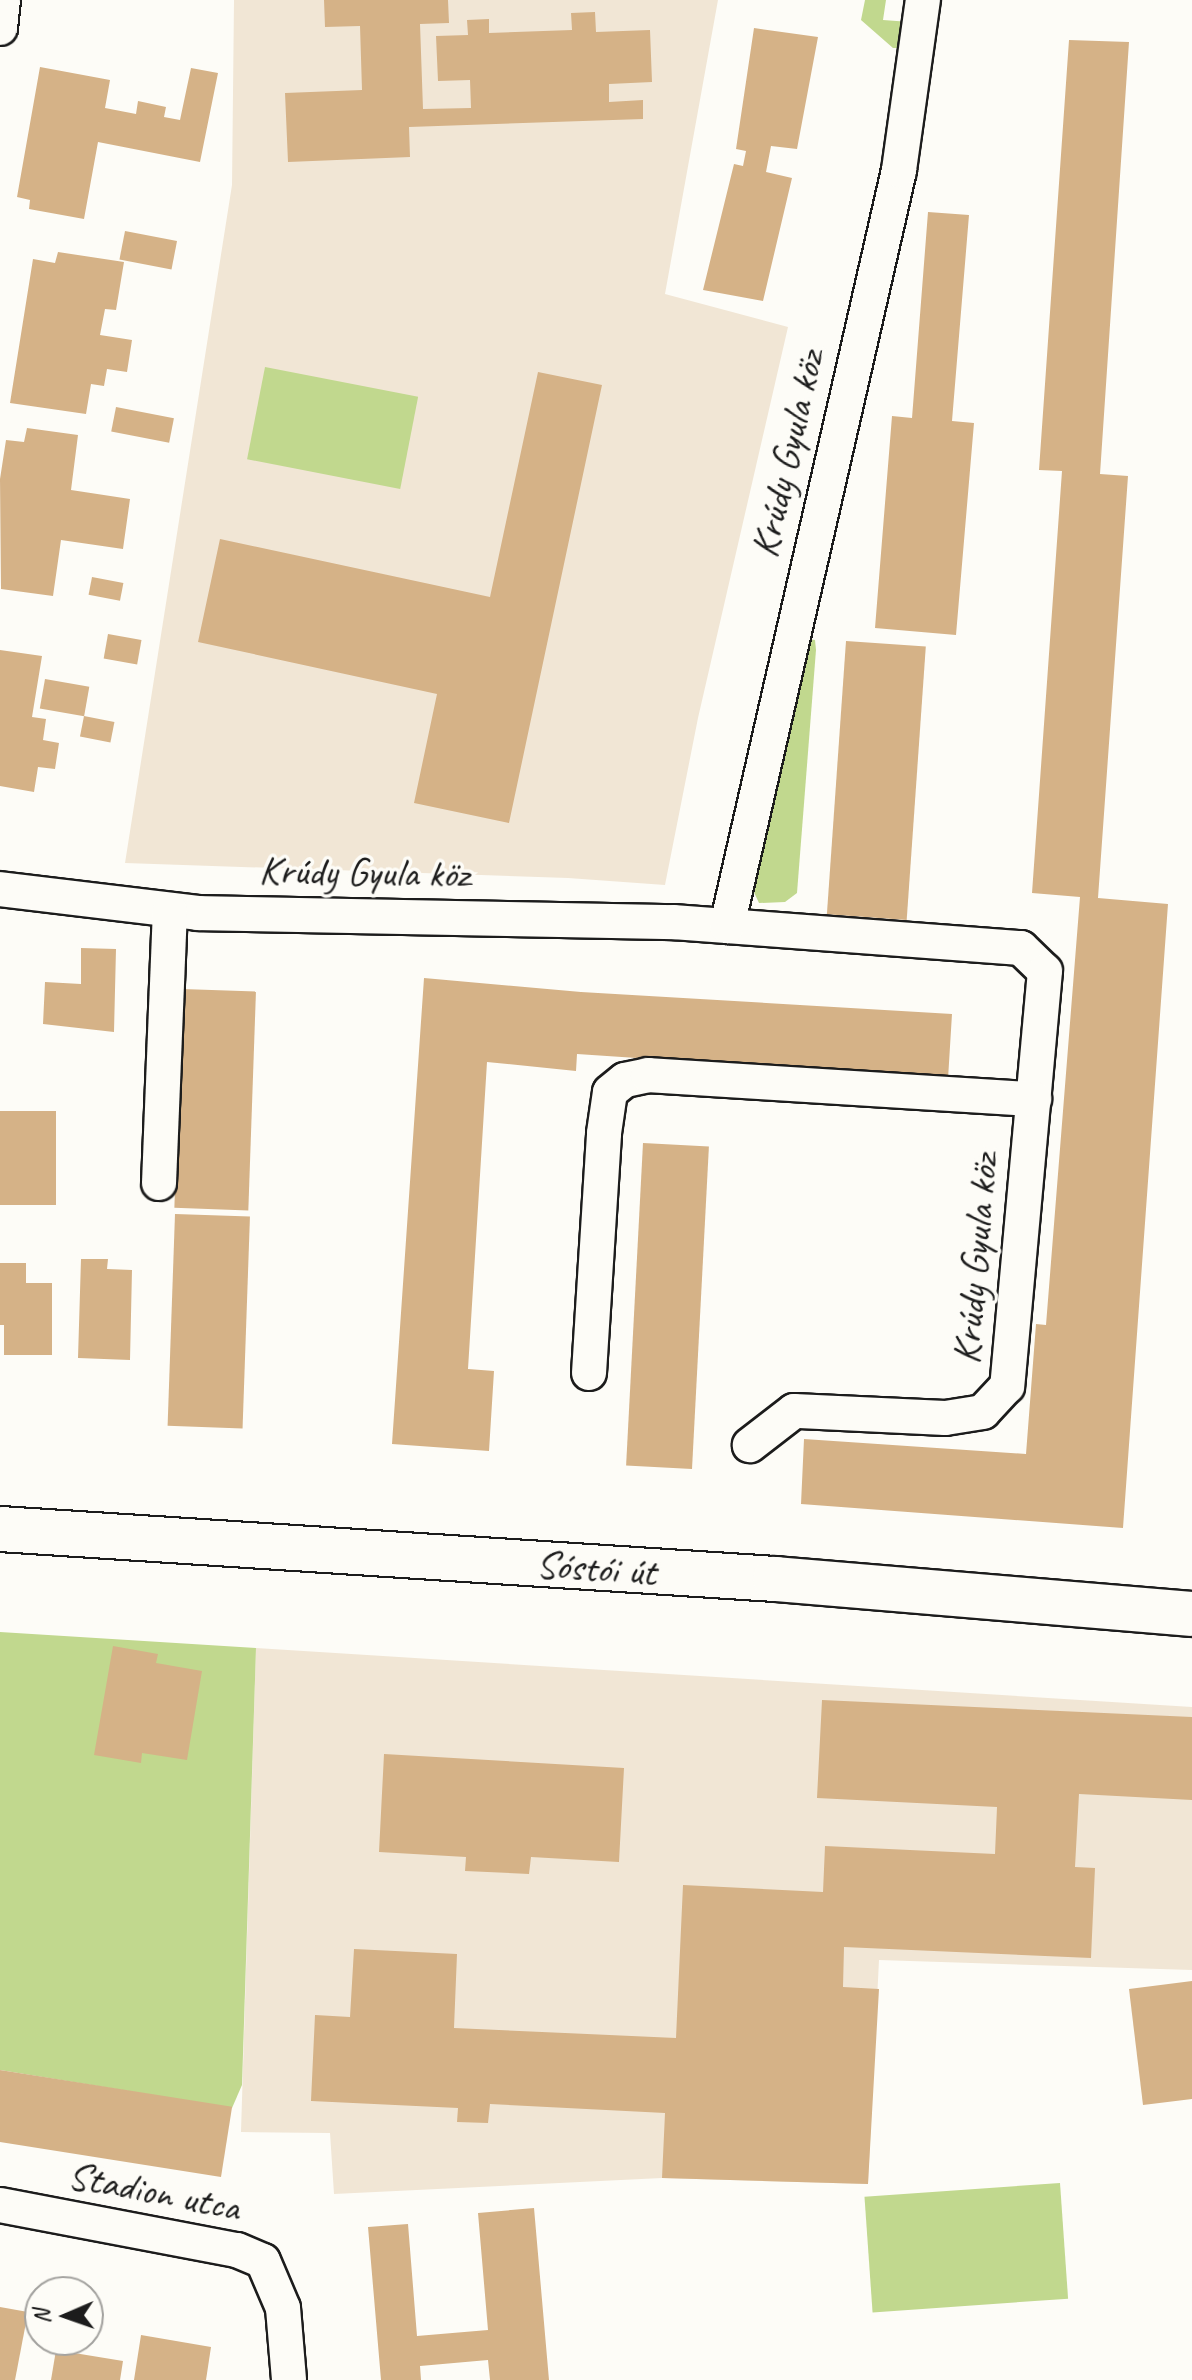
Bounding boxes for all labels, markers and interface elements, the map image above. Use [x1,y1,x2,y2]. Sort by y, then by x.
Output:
street label: Krúdy Gyula köz [740,347,834,561]
street label: Krúdy Gyula köz [259,846,469,898]
street label: Krúdy Gyula köz [942,1153,1008,1365]
street label: Sóstói út [535,1540,657,1596]
street label: Stadion utca [64,2151,244,2231]
north arrow [24,2276,104,2356]
text: N [28,2309,56,2324]

